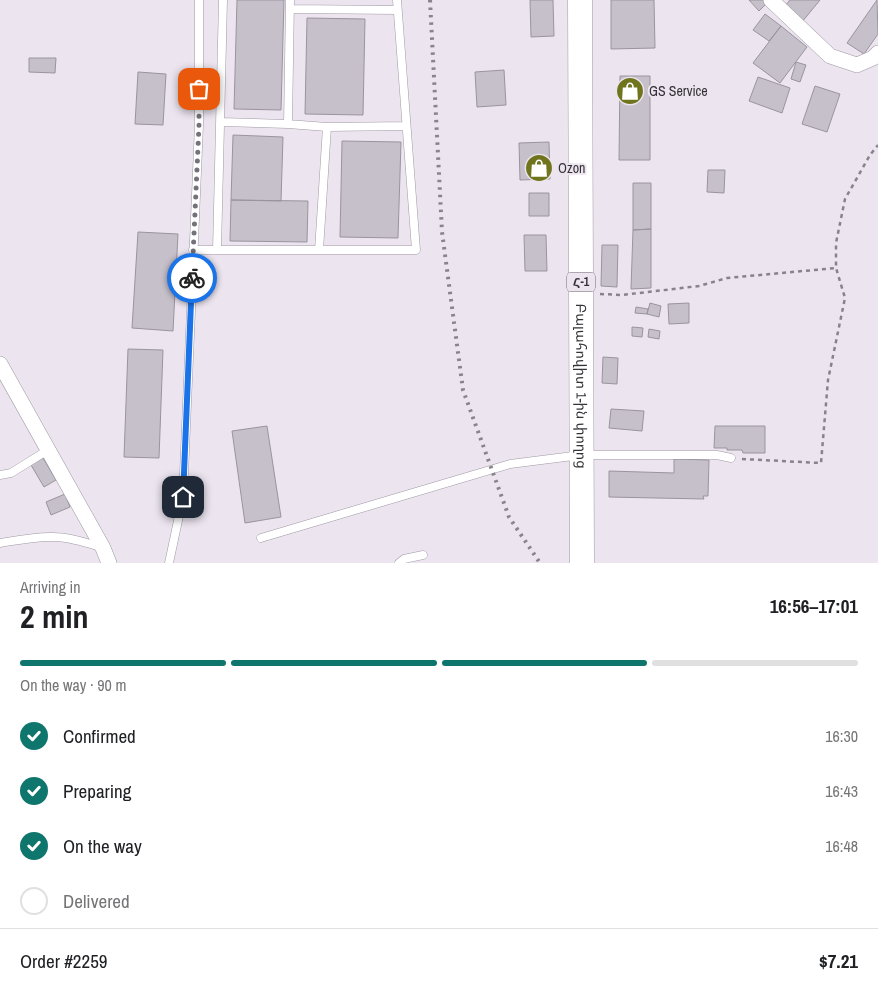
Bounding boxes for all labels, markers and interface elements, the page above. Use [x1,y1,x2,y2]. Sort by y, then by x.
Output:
pin [178,68,220,110]
icon: bag [185,75,213,103]
shop icon: GS Service [615,76,645,106]
place label: GS Service [649,82,708,100]
shop icon: Ozon [524,153,554,183]
place label: Ozon [558,159,585,177]
courier [167,253,217,303]
icon: bike [178,264,206,292]
road number: Հ-1 [567,272,595,292]
street label: Բալահովիտ 1-ին փողոց [572,303,591,469]
pin [162,476,204,518]
icon: home [169,483,197,511]
text: Arriving in [20,576,81,598]
text: 16:56–17:01 [770,593,858,619]
text: 2 min [20,595,89,638]
text: On the way · 90 m [20,674,126,696]
icon: check [20,722,48,750]
text: Confirmed [63,723,136,749]
text: 16:30 [825,725,858,747]
icon: check [20,777,48,805]
text: Preparing [63,778,131,804]
text: 16:43 [825,780,858,802]
icon: check [20,832,48,860]
text: On the way [63,833,142,859]
text: 16:48 [825,835,858,857]
text: Delivered [63,888,130,914]
text: Order #2259 [20,948,107,974]
text: $7.21 [819,948,858,974]

